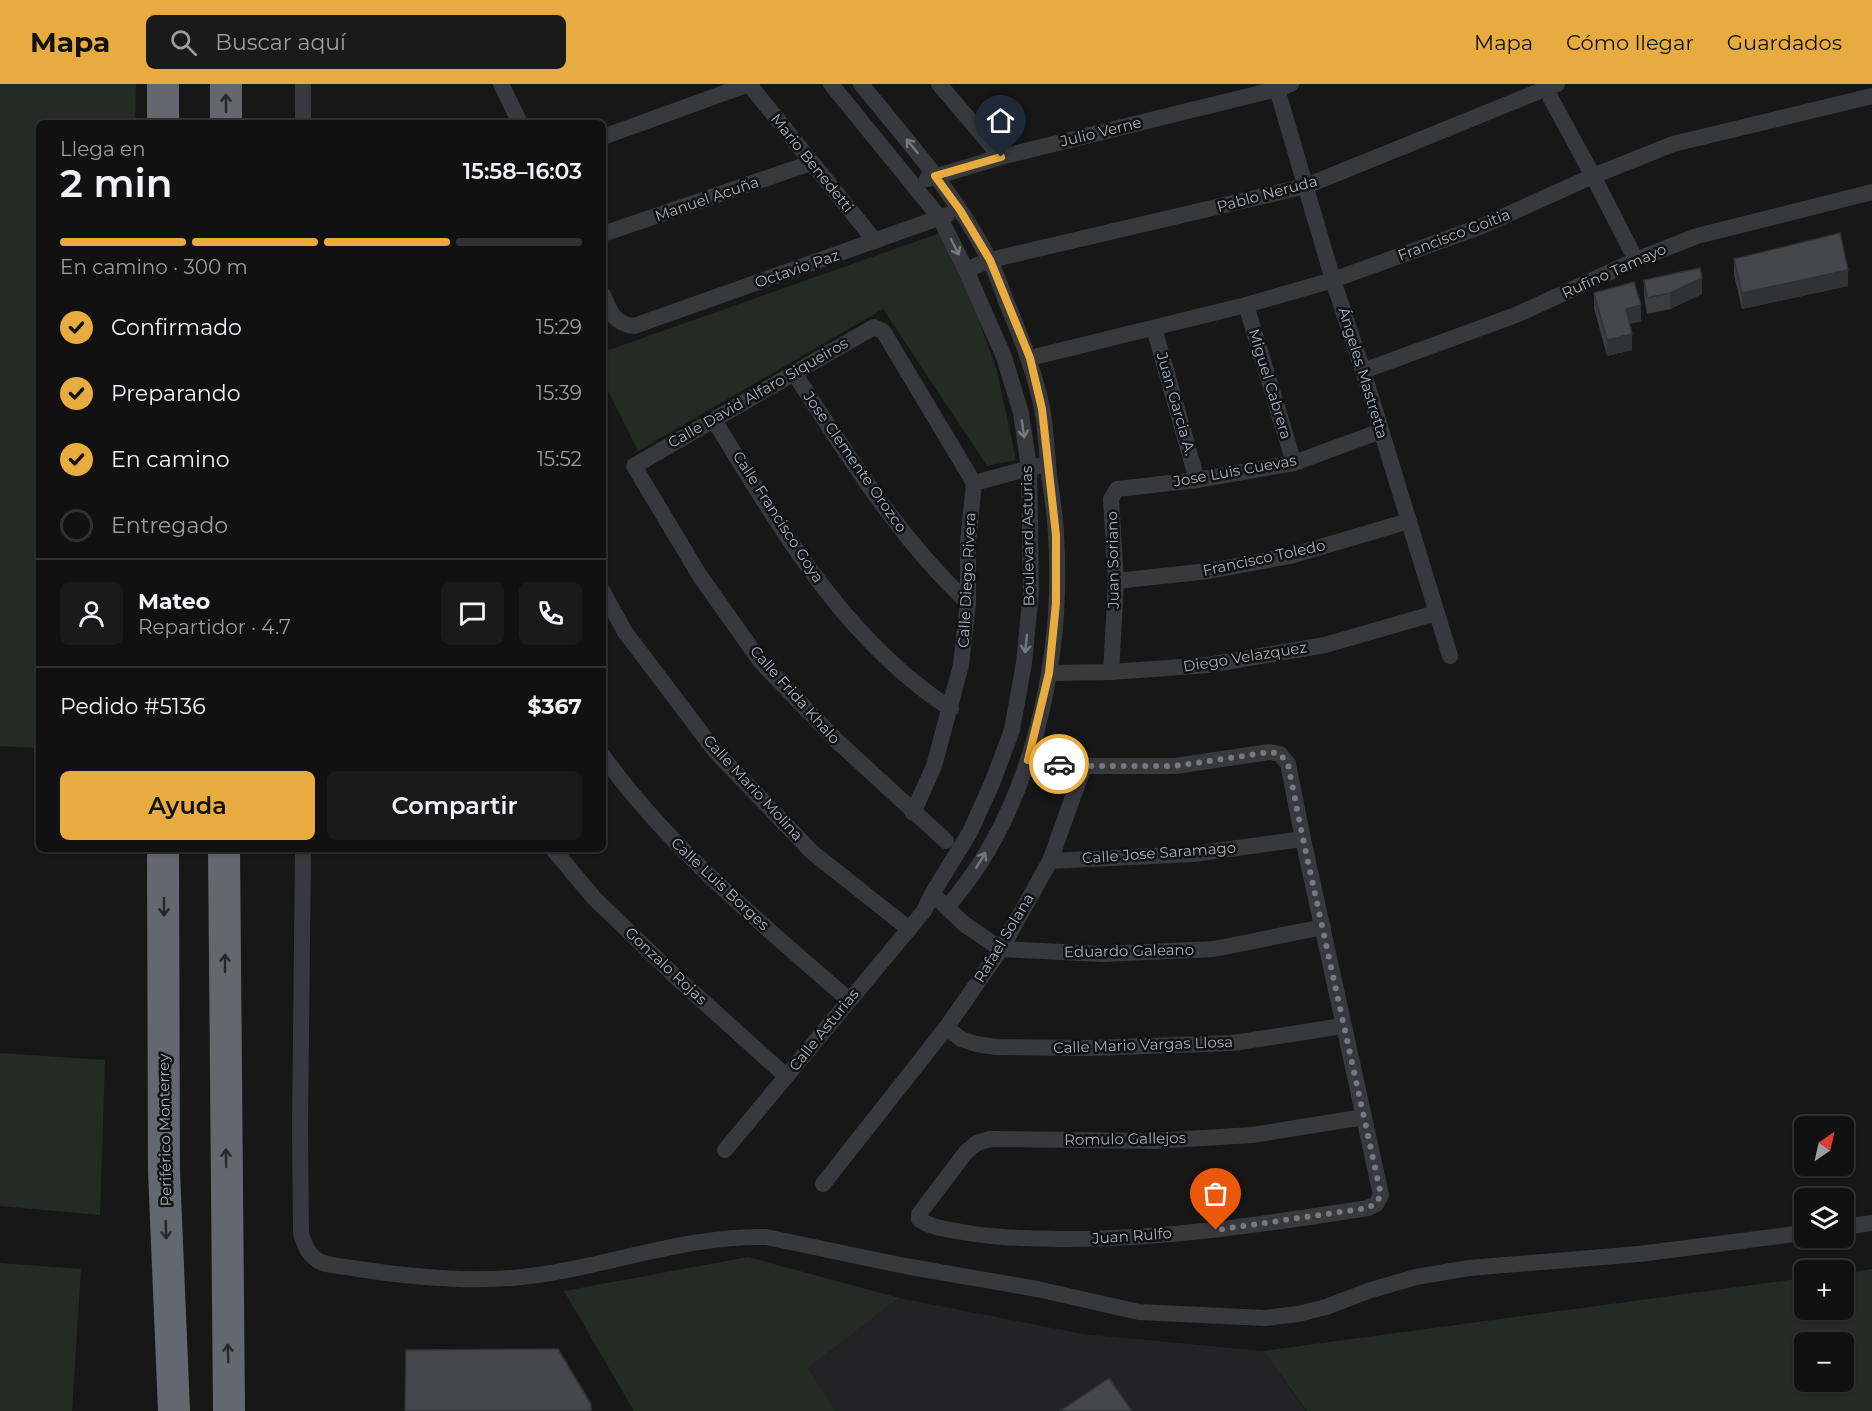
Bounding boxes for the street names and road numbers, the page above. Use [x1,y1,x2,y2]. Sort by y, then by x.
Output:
street label: Mario Benedetti [767,110,858,216]
street label: Julio Verne [1057,112,1143,151]
street label: Pablo Neruda [1215,171,1319,216]
street label: Manuel Acuña [652,172,761,225]
street label: Francisco Goitia [1395,204,1513,265]
street label: Rufino Tamayo [1559,239,1669,302]
street label: Octavio Paz [752,245,842,292]
street label: Ángeles Mastretta [1334,305,1393,441]
street label: Miguel Cabrera [1245,326,1296,441]
street label: Calle David Alfaro Siqueiros [664,333,851,452]
street label: Juan Garcia A. [1152,349,1200,458]
street label: Jose Clemente Orozco [799,387,911,536]
street label: Calle Francisco Goya [729,447,828,586]
street label: Jose Luis Cuevas [1171,450,1298,491]
street label: Boulevard Asturias [1017,466,1038,606]
street label: Juan Soriano [1102,511,1123,610]
street label: Calle Diego Rivera [953,512,980,648]
street label: Francisco Toledo [1201,535,1327,580]
street label: Diego Velazquez [1182,637,1309,676]
street label: Calle Frida Khalo [746,642,845,748]
street label: Calle Mario Molina [699,731,807,844]
street label: Calle Luis Borges [667,833,774,934]
street label: Calle Jose Saramago [1081,838,1237,867]
street label: Rafael Solana [969,890,1038,986]
street label: Gonzalo Rojas [621,923,711,1009]
street label: Eduardo Galeano [1064,940,1194,961]
street label: Calle Asturias [785,985,863,1075]
street label: Calle Mario Vargas Llosa [1053,1032,1233,1057]
street label: Periférico Monterrey [154,1053,175,1207]
street label: Romulo Gallejos [1064,1128,1186,1149]
street label: Juan Rulfo [1090,1223,1172,1248]

